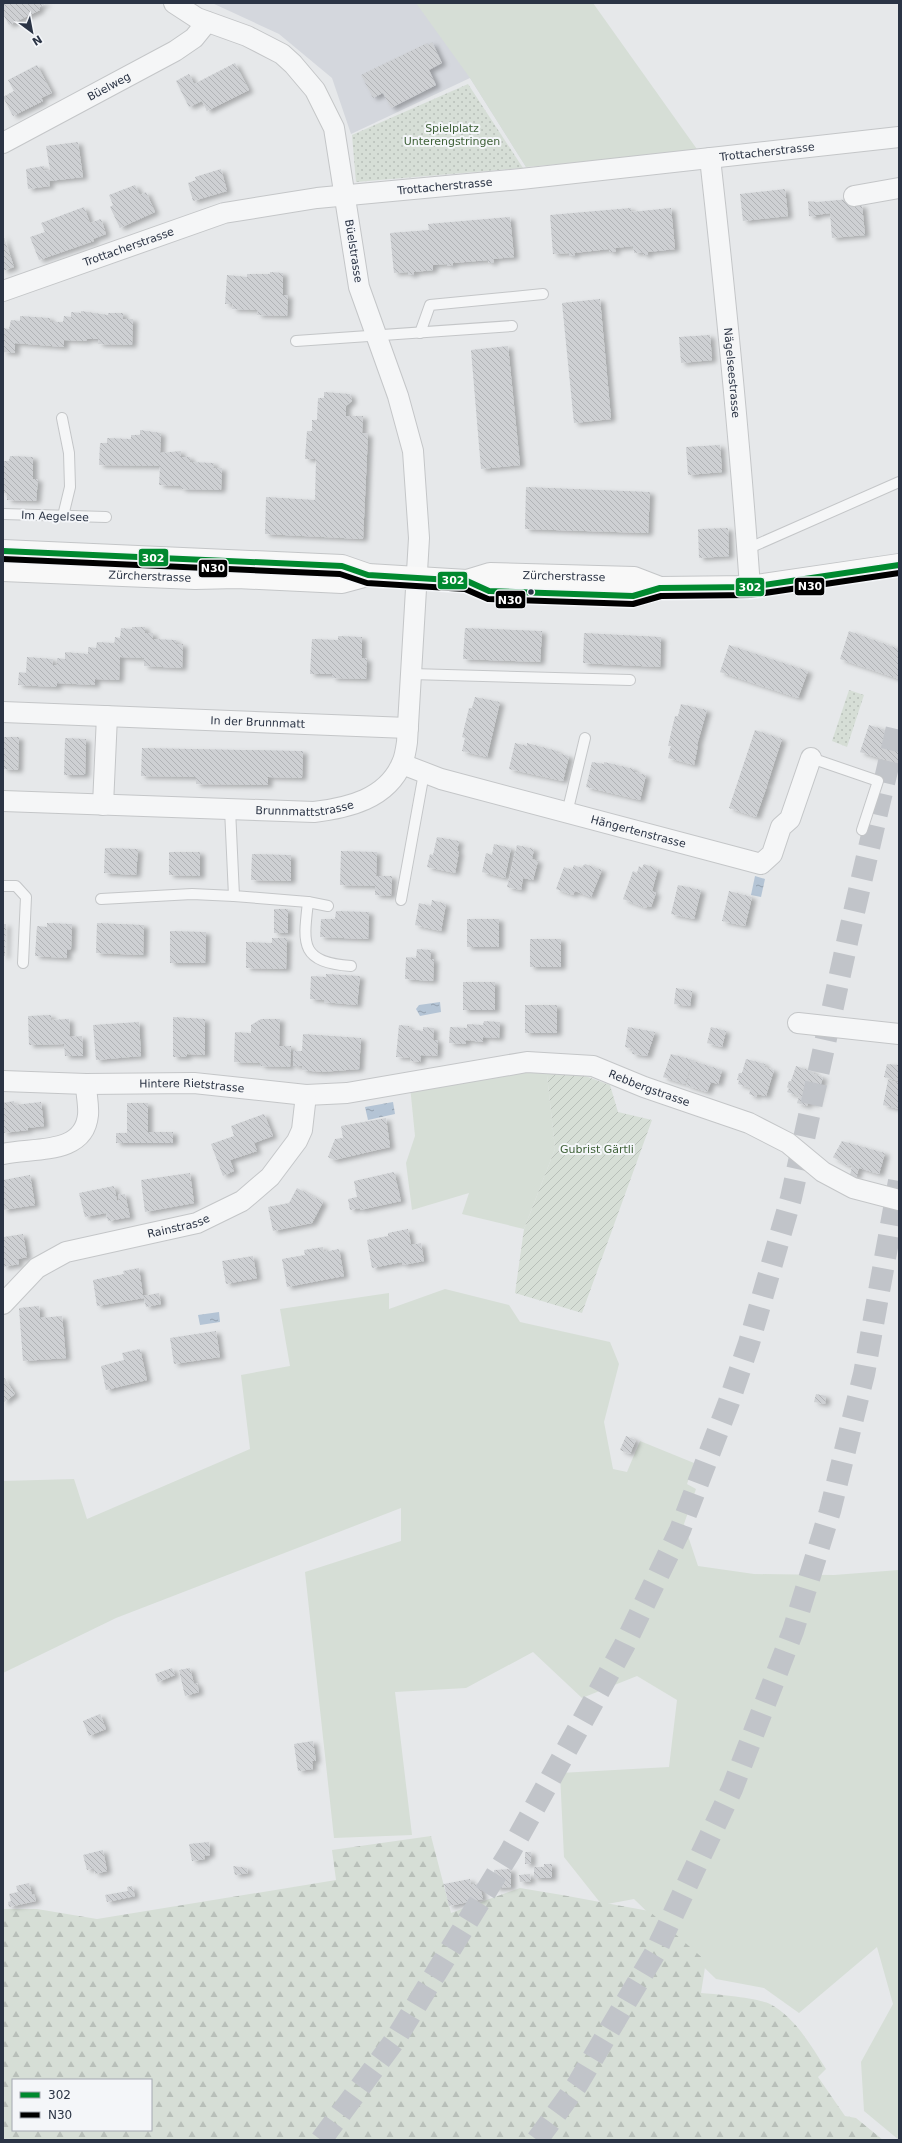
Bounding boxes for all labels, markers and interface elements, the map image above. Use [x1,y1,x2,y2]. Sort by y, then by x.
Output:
north arrow [12,12,52,52]
text: N [30,32,44,48]
street label: Büelweg [85,70,133,104]
park label: Spielplatz Unterengstringen [404,122,500,148]
street label: Trottacherstrasse [718,140,815,164]
street label: Trottacherstrasse [396,176,493,198]
street label: Büelstrasse [342,219,365,284]
street label: Trottacherstrasse [80,225,176,270]
street label: Nägelseestrasse [721,327,742,419]
street label: Im Aegelsee [21,509,89,524]
line badge: 302 [138,548,169,567]
text: 302 [142,552,164,565]
line badge: N30 [198,559,228,578]
text: N30 [201,562,226,575]
street label: Zürcherstrasse [108,568,192,585]
street label: Zürcherstrasse [522,569,606,584]
line badge: 302 [437,571,468,590]
text: 302 [442,574,464,587]
line badge: 302 [735,577,765,597]
line badge: N30 [794,577,825,596]
text: N30 [798,580,823,593]
text: 302 [739,581,761,594]
unlabelled marker [526,587,536,597]
line badge: N30 [495,590,526,609]
text: N30 [498,594,523,607]
street label: In der Brunnmatt [210,714,306,731]
street label: Brunnmattstrasse [255,798,356,819]
street label: Hängertenstrasse [589,813,687,851]
street label: Rebbergstrasse [607,1067,692,1109]
street label: Hintere Rietstrasse [139,1077,245,1095]
park label: Gubrist Gärtli [560,1143,634,1156]
street label: Rainstrasse [146,1212,212,1241]
legend [12,2079,152,2131]
text: 302 [48,2088,71,2102]
text: N30 [48,2108,72,2122]

